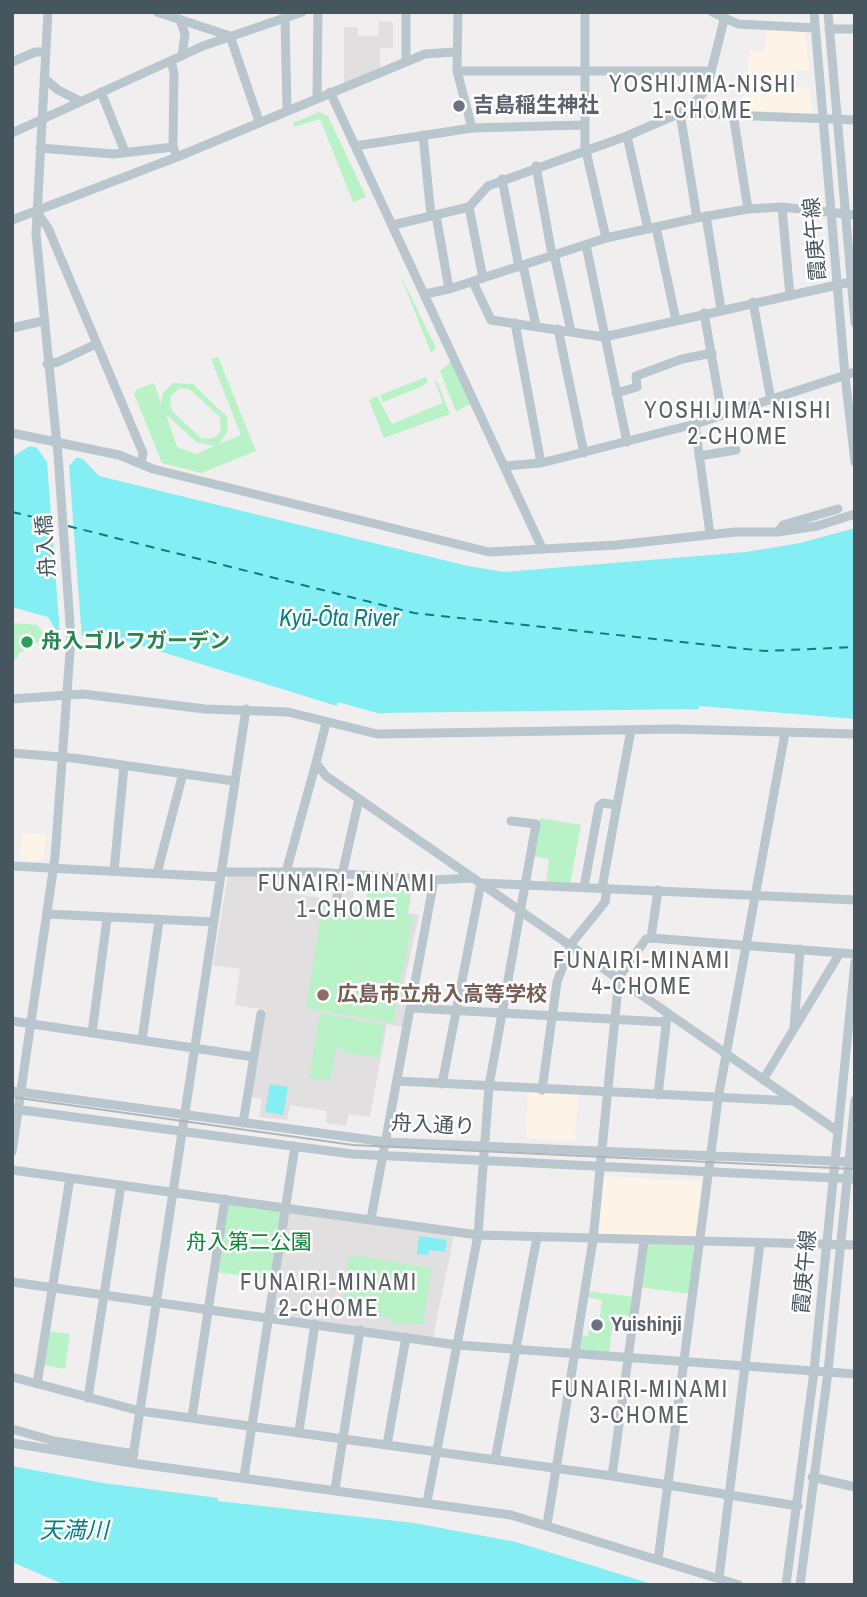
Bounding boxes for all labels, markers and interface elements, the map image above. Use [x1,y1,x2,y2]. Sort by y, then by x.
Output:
district label: YOSHIJIMA-NISHI 1-CHOME [611,72,795,126]
place label: 吉島稲生神社 [473,93,599,119]
marker: 吉島稲生神社 [451,98,467,114]
street label: 霞庚午線 [800,196,832,282]
district label: YOSHIJIMA-NISHI 2-CHOME [646,398,830,452]
street label: 舟入橋 [32,514,62,578]
water label: Kyū-Ōta River [279,606,399,634]
place label: 舟入ゴルフガーデン [41,629,230,655]
marker: 舟入ゴルフガーデン [19,634,35,650]
district label: FUNAIRI-MINAMI 1-CHOME [260,871,434,925]
district label: FUNAIRI-MINAMI 4-CHOME [555,948,729,1002]
place label: 広島市立舟入高等学校 [337,982,547,1008]
marker: 広島市立舟入高等学校 [315,987,331,1003]
street label: 舟入通り [390,1111,476,1141]
street label: 霞庚午線 [790,1229,822,1315]
park label: 舟入第二公園 [186,1230,312,1256]
district label: FUNAIRI-MINAMI 2-CHOME [242,1270,416,1324]
place label: Yuishinji [611,1312,682,1338]
marker: Yuishinji [589,1317,605,1333]
district label: FUNAIRI-MINAMI 3-CHOME [553,1377,727,1431]
water label: 天満川 [40,1518,108,1546]

